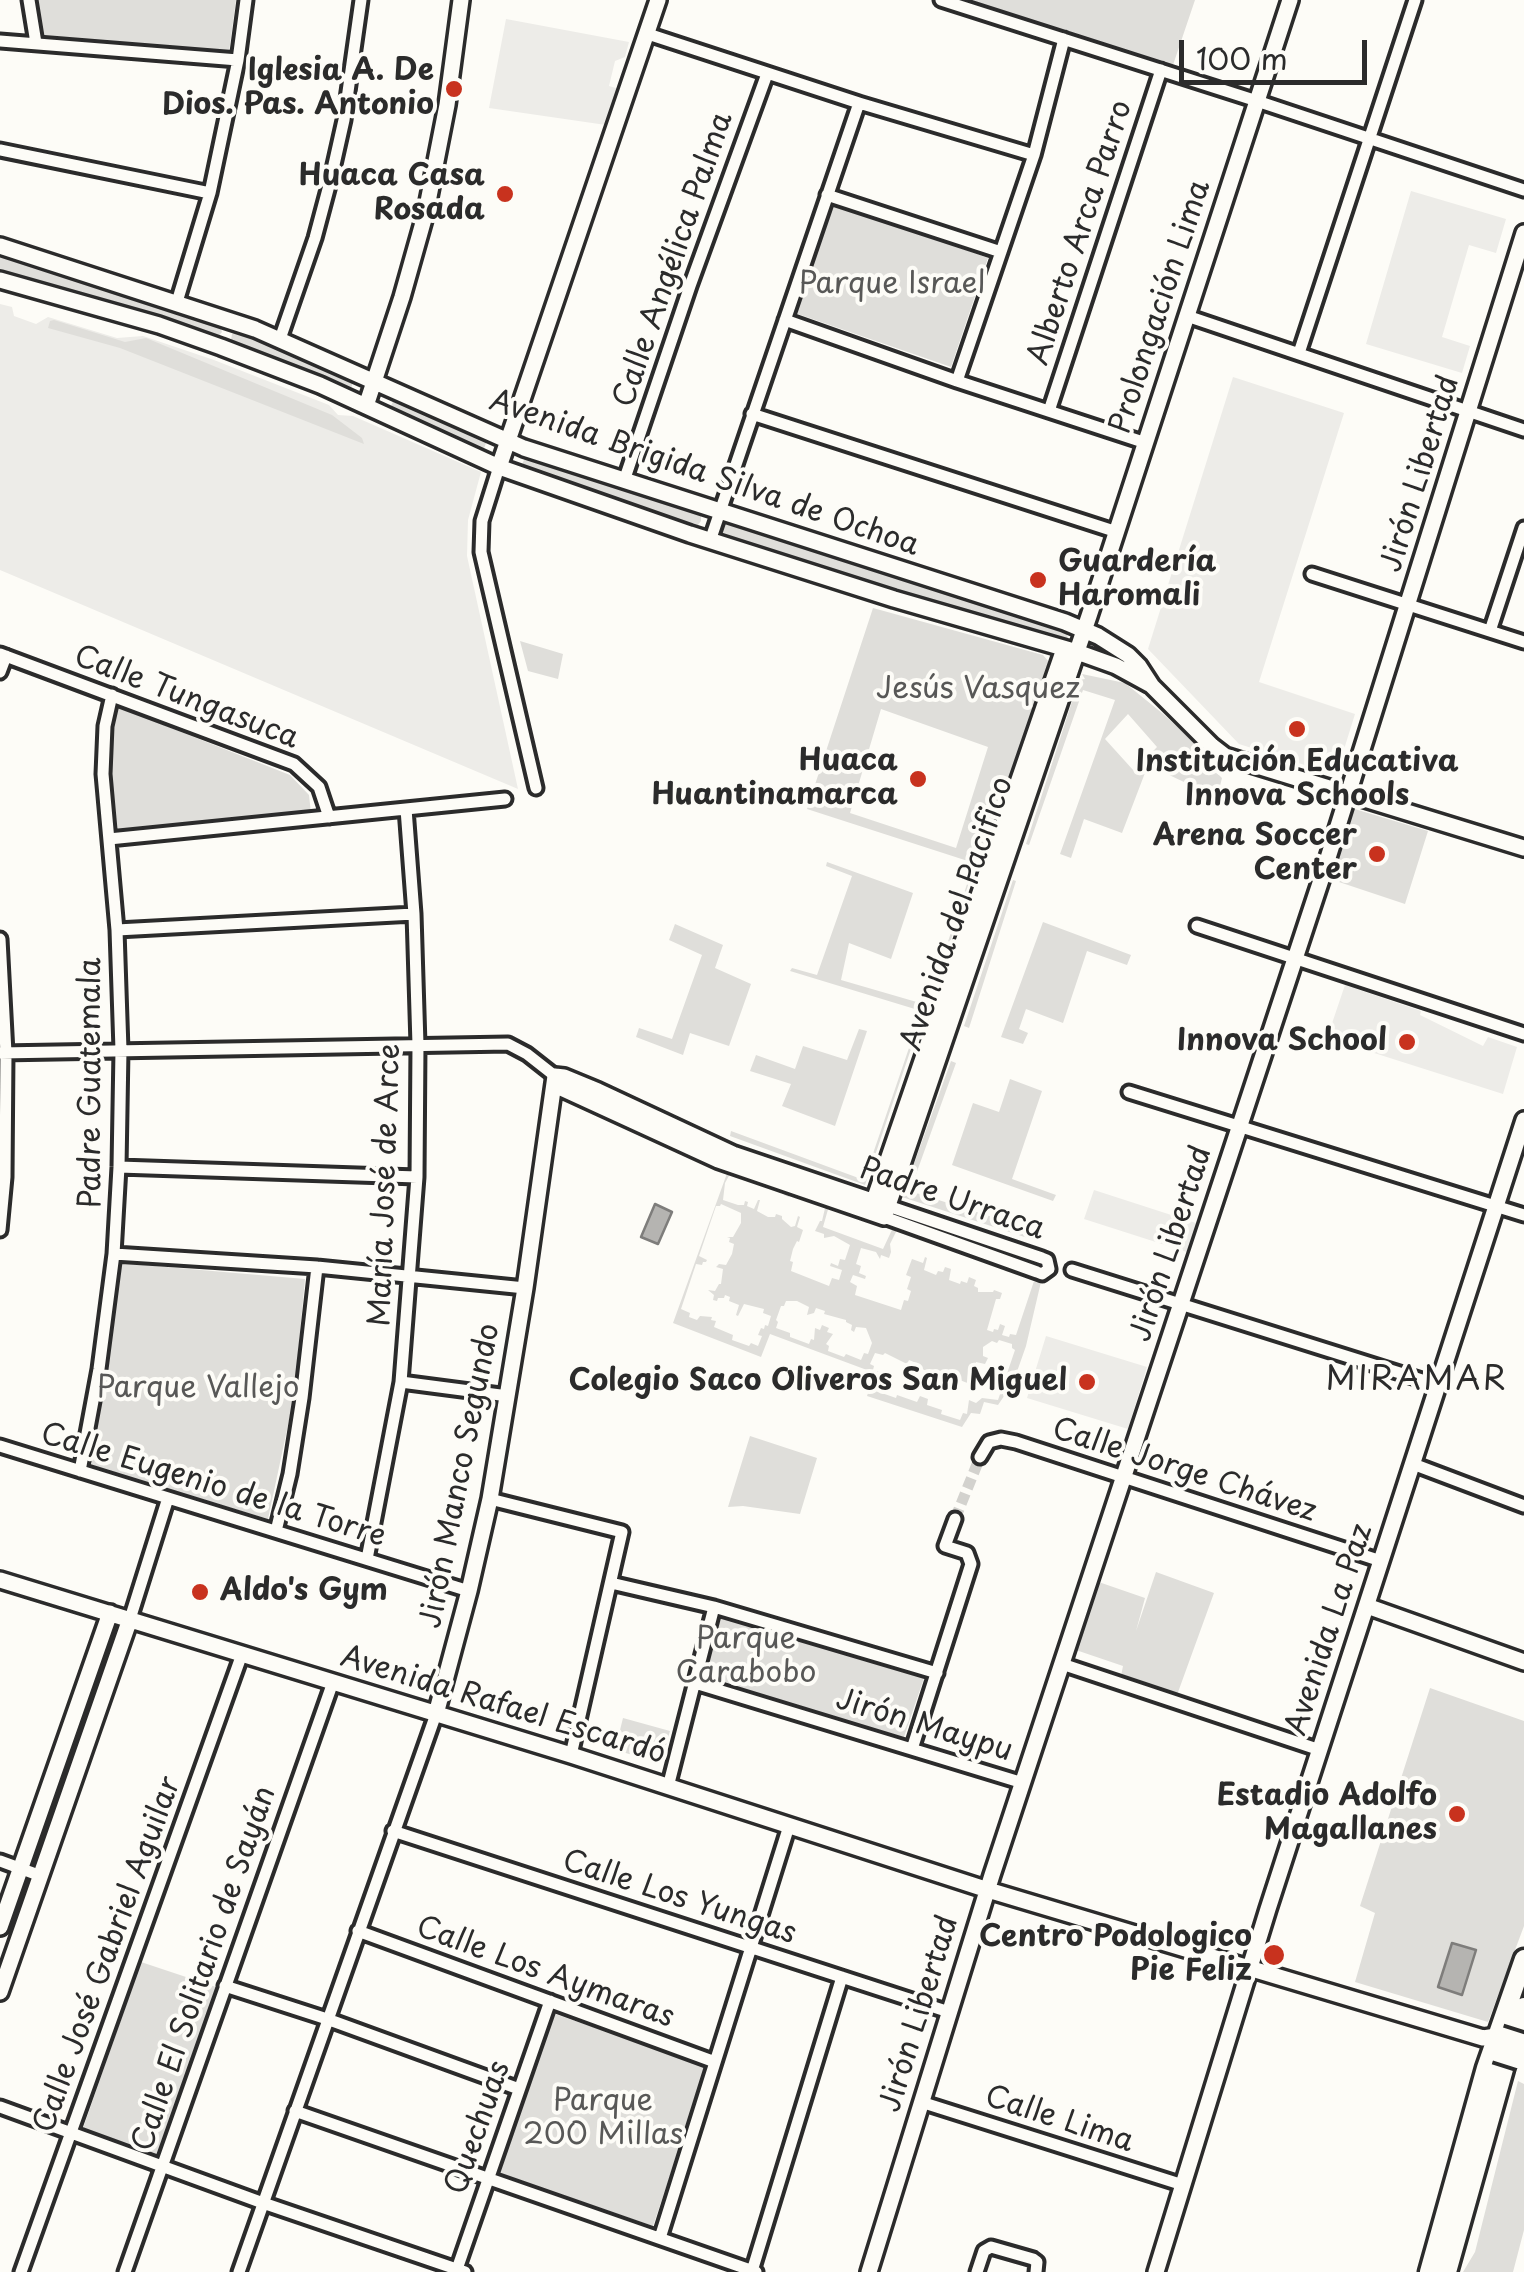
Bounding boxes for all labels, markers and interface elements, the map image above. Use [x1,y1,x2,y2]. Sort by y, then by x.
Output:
scale bar [1184,20,1372,82]
text: 100 m [1196,35,1288,80]
place label: Iglesia A. De Dios. Pas. Antonio [162,54,434,124]
marker: Iglesia A. De Dios. Pas. Antonio [443,78,465,100]
street label: Alberto Arca Parro [1021,96,1141,370]
street label: Calle Angélica Palma [607,108,741,412]
place label: Huaca Casa Rosada [299,159,485,230]
street label: Prolongación Lima [1103,176,1219,438]
marker: Huaca Casa Rosada [494,183,516,205]
park label: Parque Israel [799,267,985,303]
street label: Jirón Libertad [1374,372,1468,576]
street label: Avenida Brigida Silva de Ochoa [485,383,923,565]
place label: Guardería Haromali [1058,545,1216,616]
marker: Guardería Haromali [1027,569,1049,591]
street label: Calle Tungasuca [69,639,303,757]
park label: Jesús Vasquez [876,672,1080,708]
marker: Institución Educativa Innova Schools [1286,718,1308,740]
place label: Huaca Huantinamarca [651,744,898,814]
place label: Institución Educativa Innova Schools [1135,745,1459,816]
marker: Huaca Huantinamarca [907,768,929,790]
street label: Avenida del Pacifico [894,773,1022,1055]
place label: Arena Soccer Center [1153,819,1357,890]
marker: Arena Soccer Center [1366,843,1388,865]
street label: Padre Guatemala [74,958,110,1208]
place label: Innova School [1177,1024,1387,1060]
marker: Innova School [1396,1031,1418,1053]
street label: María José de Arce [363,1043,409,1327]
street label: Jirón Libertad [1123,1142,1221,1346]
street label: Padre Urraca [855,1152,1049,1248]
street label: Jirón Manco Segundo [414,1321,508,1631]
district label: MIRAMAR [1328,1362,1506,1400]
place label: Colegio Saco Oliveros San Miguel [569,1364,1067,1400]
park label: Parque Vallejo [97,1371,299,1407]
marker: Colegio Saco Oliveros San Miguel [1076,1371,1098,1393]
street label: Calle Jorge Chávez [1048,1411,1320,1531]
street label: Calle Eugenio de la Torre [36,1416,390,1556]
street label: Avenida La Paz [1279,1520,1381,1740]
place label: Aldo's Gym [220,1574,388,1610]
marker: Aldo's Gym [189,1581,211,1603]
park label: Parque Carabobo [676,1622,816,1692]
street label: Avenida Rafael Escardó [336,1639,670,1773]
street label: Jirón Maypu [831,1682,1017,1770]
street label: Calle José Gabriel Aguilar [27,1772,189,2138]
place label: Estadio Adolfo Magallanes [1216,1779,1437,1850]
street label: Calle El Solitario de Sayán [126,1782,284,2156]
marker: Estadio Adolfo Magallanes [1446,1803,1468,1825]
street label: Calle Los Yungas [558,1843,800,1953]
street label: Calle Los Aymaras [411,1910,679,2036]
street label: Jirón Libertad [873,1912,967,2116]
place label: Centro Podologico Pie Feliz [979,1920,1252,1990]
marker: Centro Podologico Pie Feliz [1261,1942,1287,1968]
street label: Quechuas [439,2057,519,2199]
street label: Calle Lima [980,2079,1138,2161]
park label: Parque 200 Millas [523,2084,683,2154]

